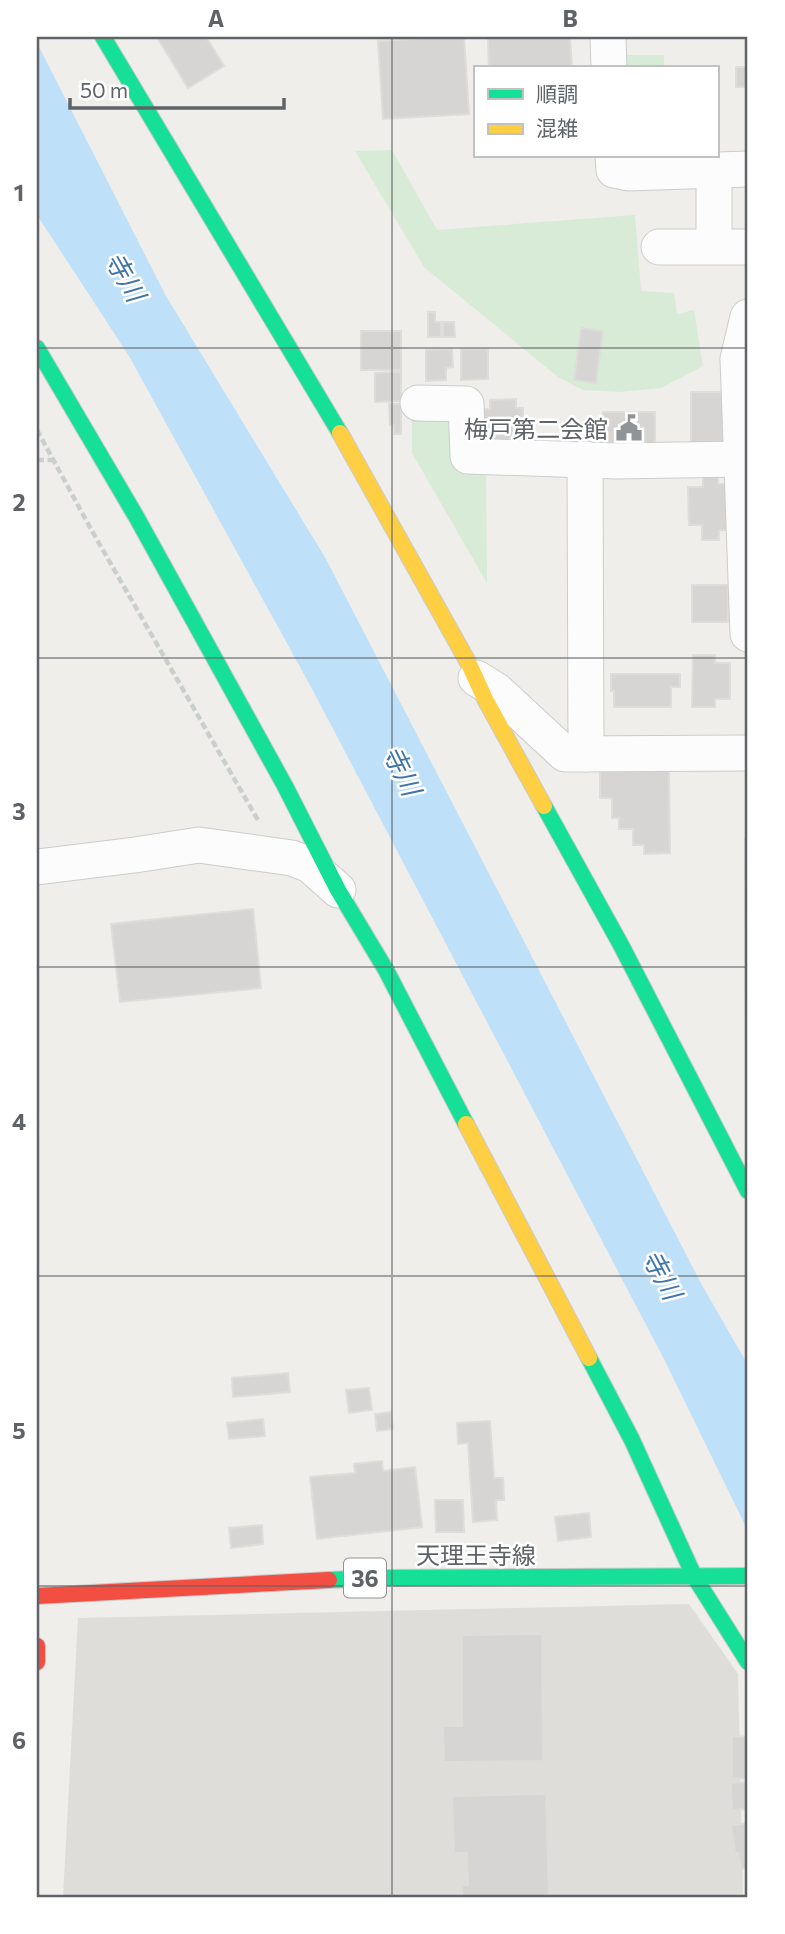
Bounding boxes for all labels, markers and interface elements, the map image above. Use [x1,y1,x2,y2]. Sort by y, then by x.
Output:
text: A [208,4,225,32]
text: B [562,4,578,32]
scale bar [70,66,284,110]
legend [474,66,718,158]
text: 50 m [80,77,128,102]
text: 順調 [536,81,578,106]
text: 混雑 [536,115,578,140]
text: 1 [14,178,24,206]
water label: 寺川 [100,246,154,309]
public building icon: 梅戸第二会館 [614,413,644,443]
place label: 梅戸第二会館 [464,414,608,443]
text: 2 [12,488,26,516]
water label: 寺川 [378,740,430,803]
text: 3 [12,797,26,825]
text: 4 [12,1107,26,1135]
water label: 寺川 [637,1244,690,1307]
text: 5 [12,1416,26,1444]
street label: 天理王寺線 [416,1540,536,1569]
road number: 36 [344,1558,386,1597]
text: 6 [12,1726,26,1754]

